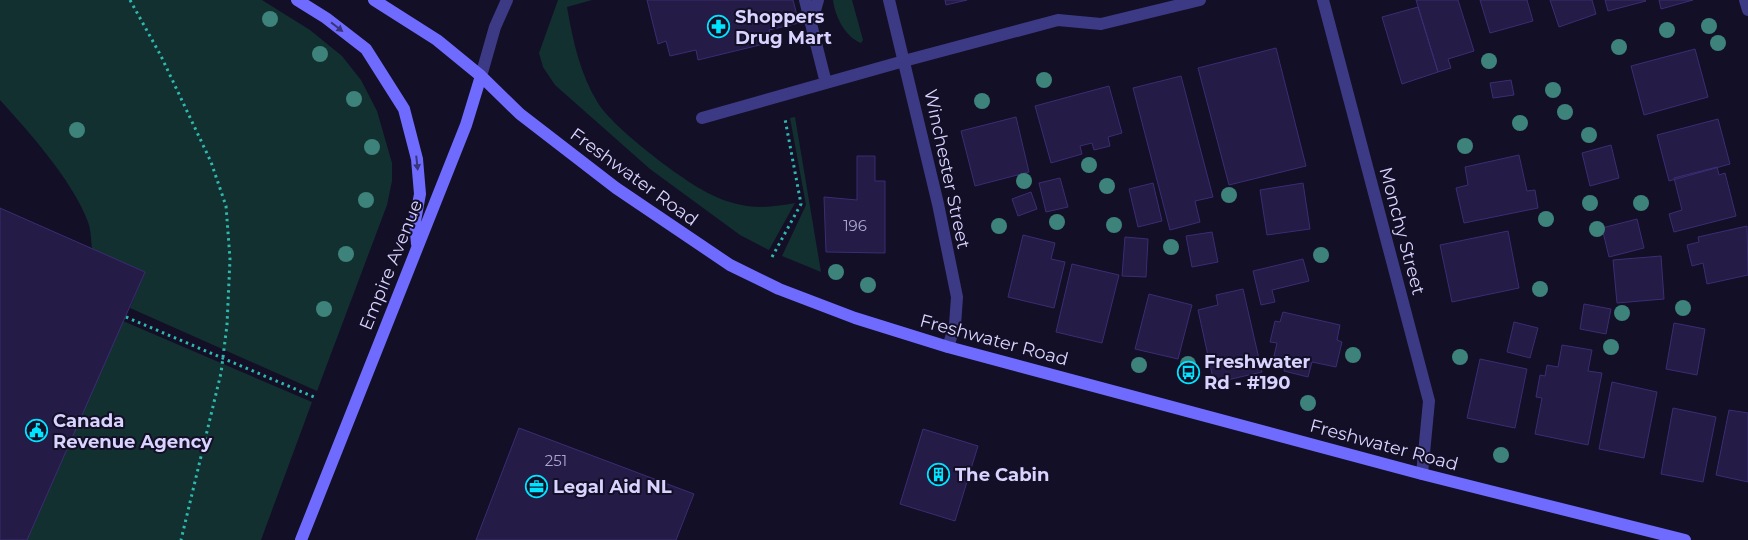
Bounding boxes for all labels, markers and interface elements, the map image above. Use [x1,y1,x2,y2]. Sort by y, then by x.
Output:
place label: Shoppers Drug Mart [735,6,832,49]
pharmacy icon: Shoppers Drug Mart [707,15,731,39]
one-way arrow [331,22,344,32]
street label: Winchester Street [919,87,975,251]
street label: Freshwater Road [566,123,702,231]
one-way arrow [413,155,421,171]
street label: Monchy Street [1374,165,1430,297]
street label: Empire Avenue [355,196,427,333]
house number: 196 [843,216,867,235]
street label: Freshwater Road [917,310,1071,370]
place label: Freshwater Rd - #190 [1204,351,1311,394]
bus stop icon: Freshwater Rd - #190 [1176,360,1200,384]
place label: Canada Revenue Agency [53,410,212,453]
street label: Freshwater Road [1307,415,1461,475]
public building icon: Canada Revenue Agency [25,419,49,443]
house number: 251 [545,451,567,470]
building icon: The Cabin [927,463,951,487]
place label: The Cabin [955,464,1049,486]
office icon: Legal Aid NL [525,475,549,499]
place label: Legal Aid NL [553,476,672,498]

